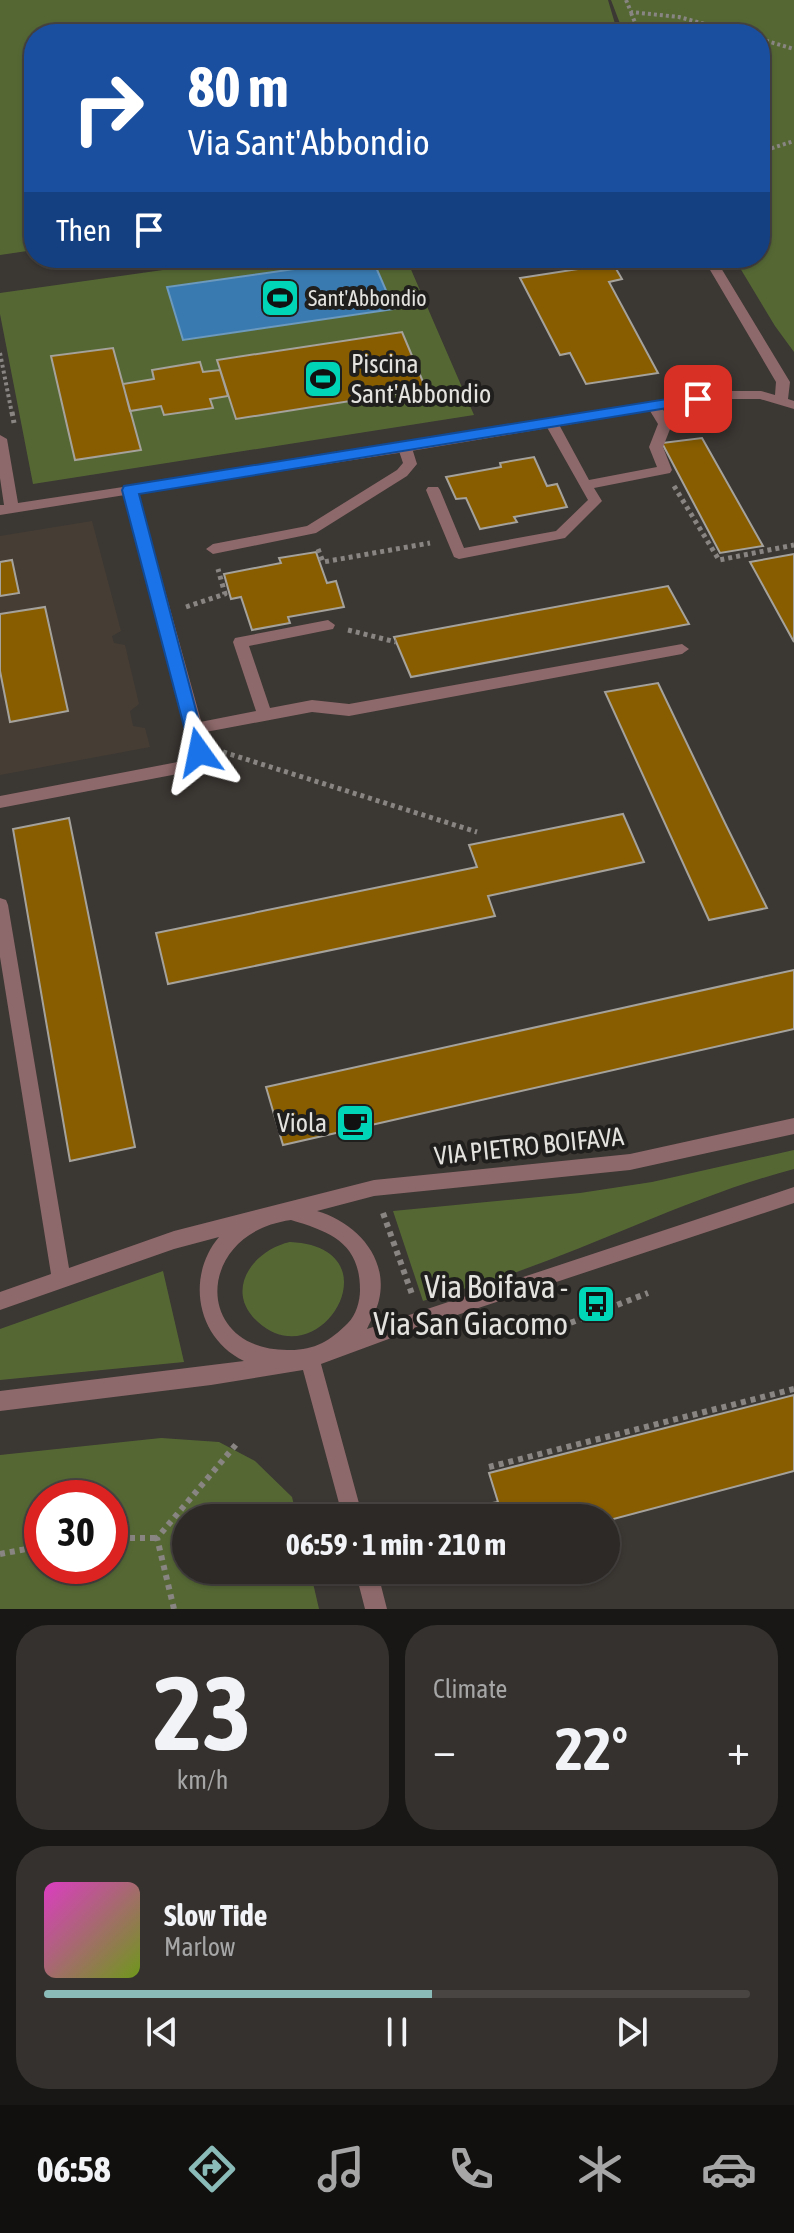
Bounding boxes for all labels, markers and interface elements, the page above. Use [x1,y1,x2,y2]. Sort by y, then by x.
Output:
text: 80 m [188,55,289,119]
icon: right [56,56,160,160]
text: Via Sant'Abbondio [188,121,430,163]
icon: arrive [127,208,171,252]
text: Then [56,213,111,247]
sports icon: Sant'Abbondio [259,277,301,319]
place label: Sant'Abbondio [308,285,427,311]
place label: Piscina Sant'Abbondio [351,349,491,409]
sports icon: Piscina Sant'Abbondio [302,358,344,400]
pin [664,365,732,433]
icon: arrive [676,377,720,421]
position arrow [157,710,241,794]
cafe icon: Viola [334,1102,376,1144]
place label: Viola [277,1108,327,1138]
street label: VIA PIETRO BOIFAVA [433,1121,625,1171]
place label: Via Boifava - Via San Giacomo [373,1268,568,1342]
bus stop icon: Via Boifava - Via San Giacomo [575,1283,617,1325]
speed limit sign: 30 [24,1480,128,1584]
text: 06:59 · 1 min · 210 m [286,1527,506,1561]
text: 23 [154,1653,251,1772]
text: Climate [433,1674,507,1704]
text: 22° [555,1714,628,1783]
text: − [433,1724,456,1774]
text: + [727,1724,750,1774]
text: km/h [177,1765,228,1795]
text: Slow Tide [164,1898,267,1932]
text: Marlow [164,1932,235,1962]
icon: previous [140,2010,184,2054]
icon: pause [375,2010,419,2054]
icon: next [610,2010,654,2054]
icon: directions [184,2141,240,2197]
icon: music [313,2141,369,2197]
icon: phone [443,2141,499,2197]
icon: climate [572,2141,628,2197]
icon: car [701,2141,757,2197]
text: 06:58 [37,2148,111,2190]

